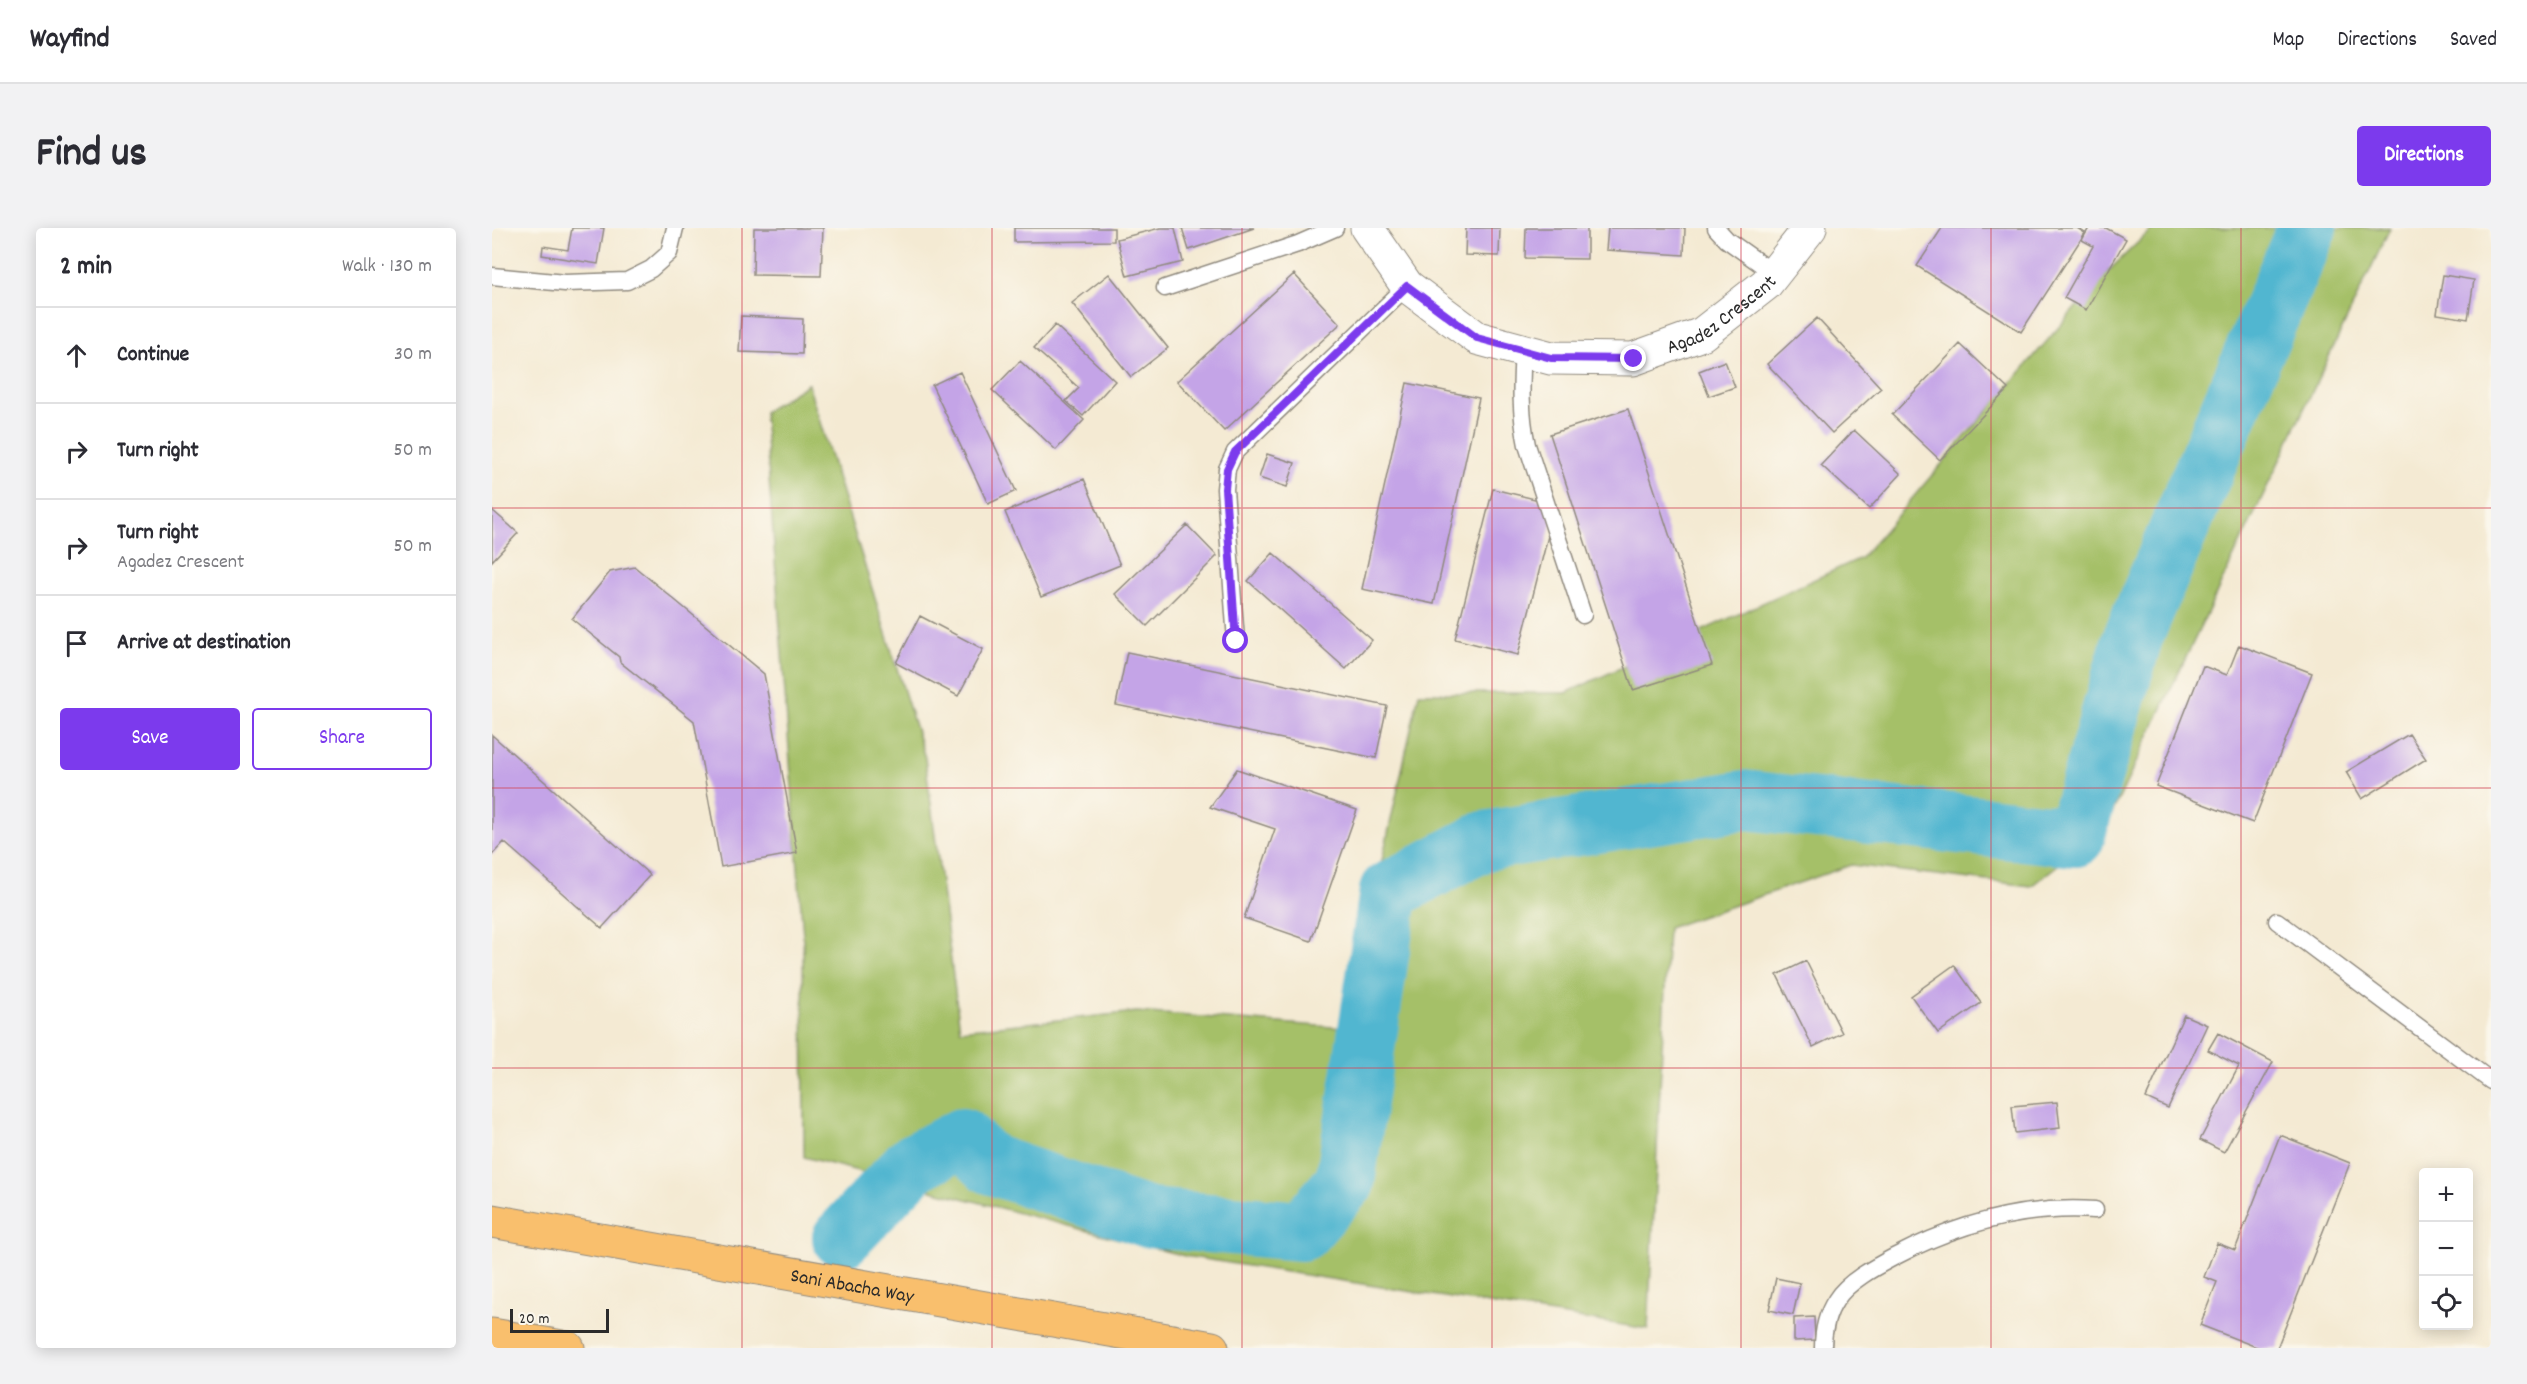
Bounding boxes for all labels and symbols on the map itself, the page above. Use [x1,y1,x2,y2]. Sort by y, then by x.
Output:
street label: Agadez Crescent [1663,270,1785,363]
route end [1620,345,1646,371]
route start [1222,627,1248,653]
street label: Sani Abacha Way [788,1263,917,1312]
scale bar [510,1306,609,1334]

